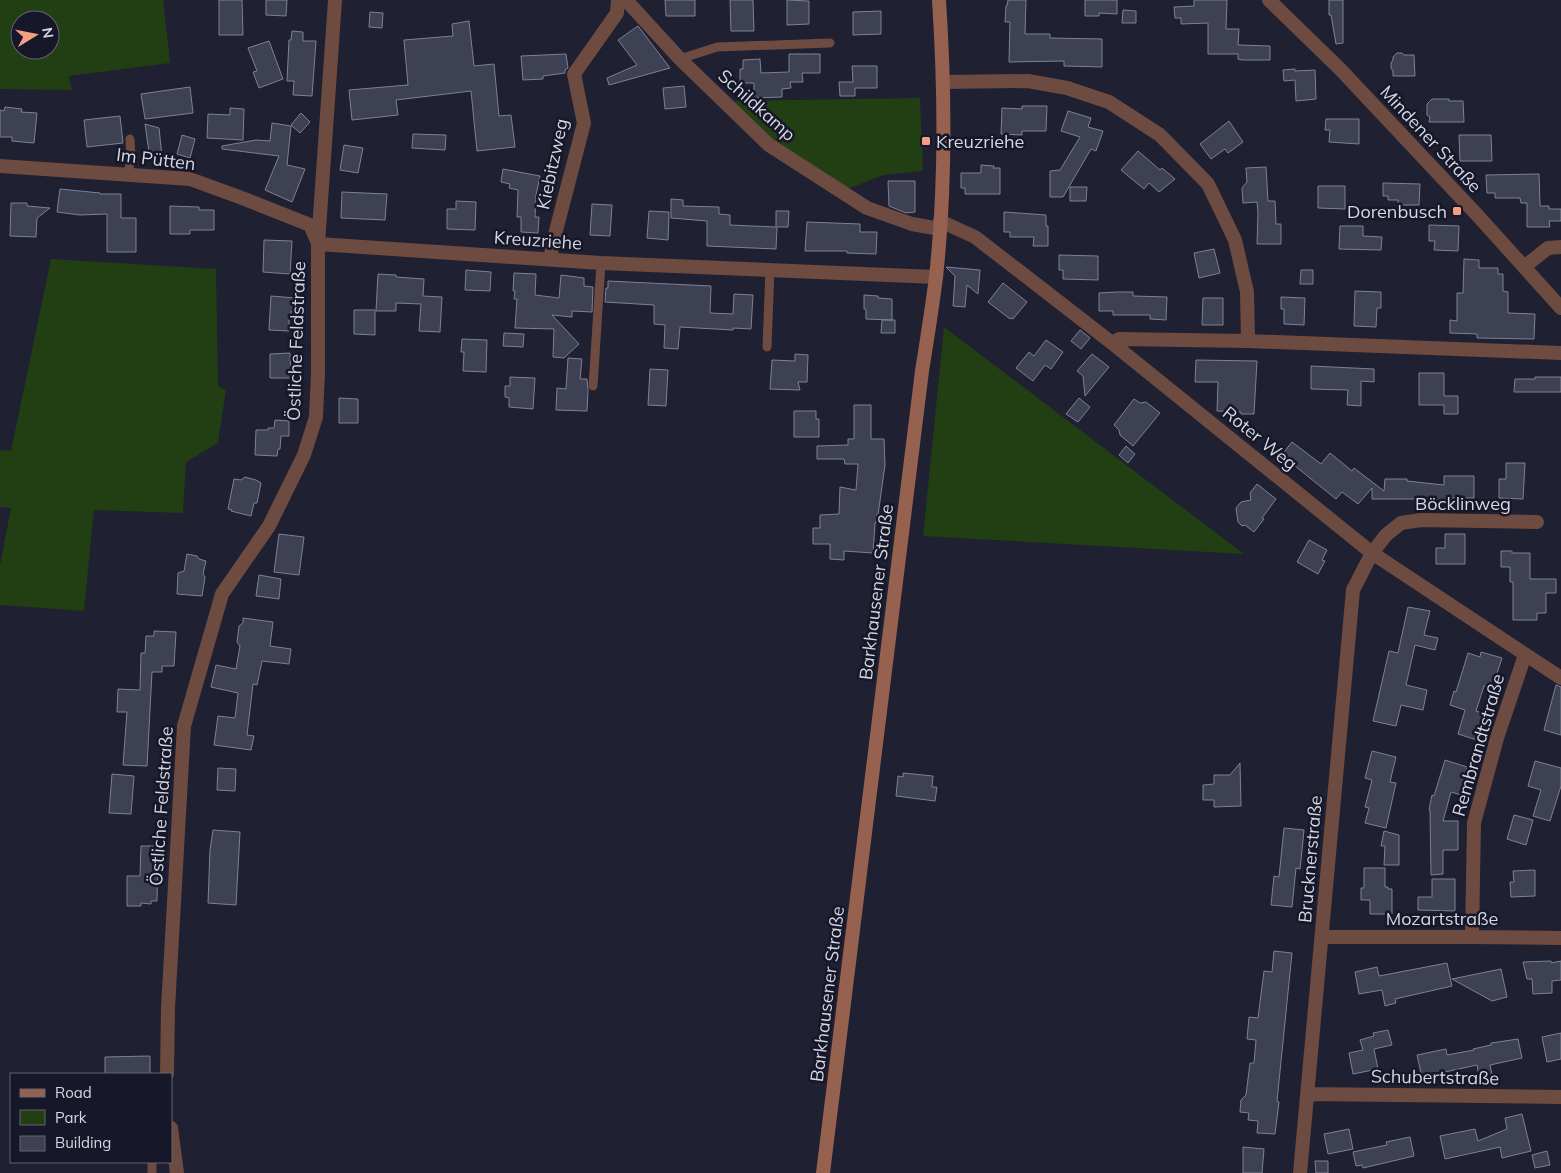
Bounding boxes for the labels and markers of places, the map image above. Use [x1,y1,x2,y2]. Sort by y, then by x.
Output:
place label: Kreuzriehe [936,130,1024,153]
marker: Kreuzriehe [920,135,932,147]
place label: Dorenbusch [1347,200,1447,223]
marker: Dorenbusch [1451,205,1463,217]

